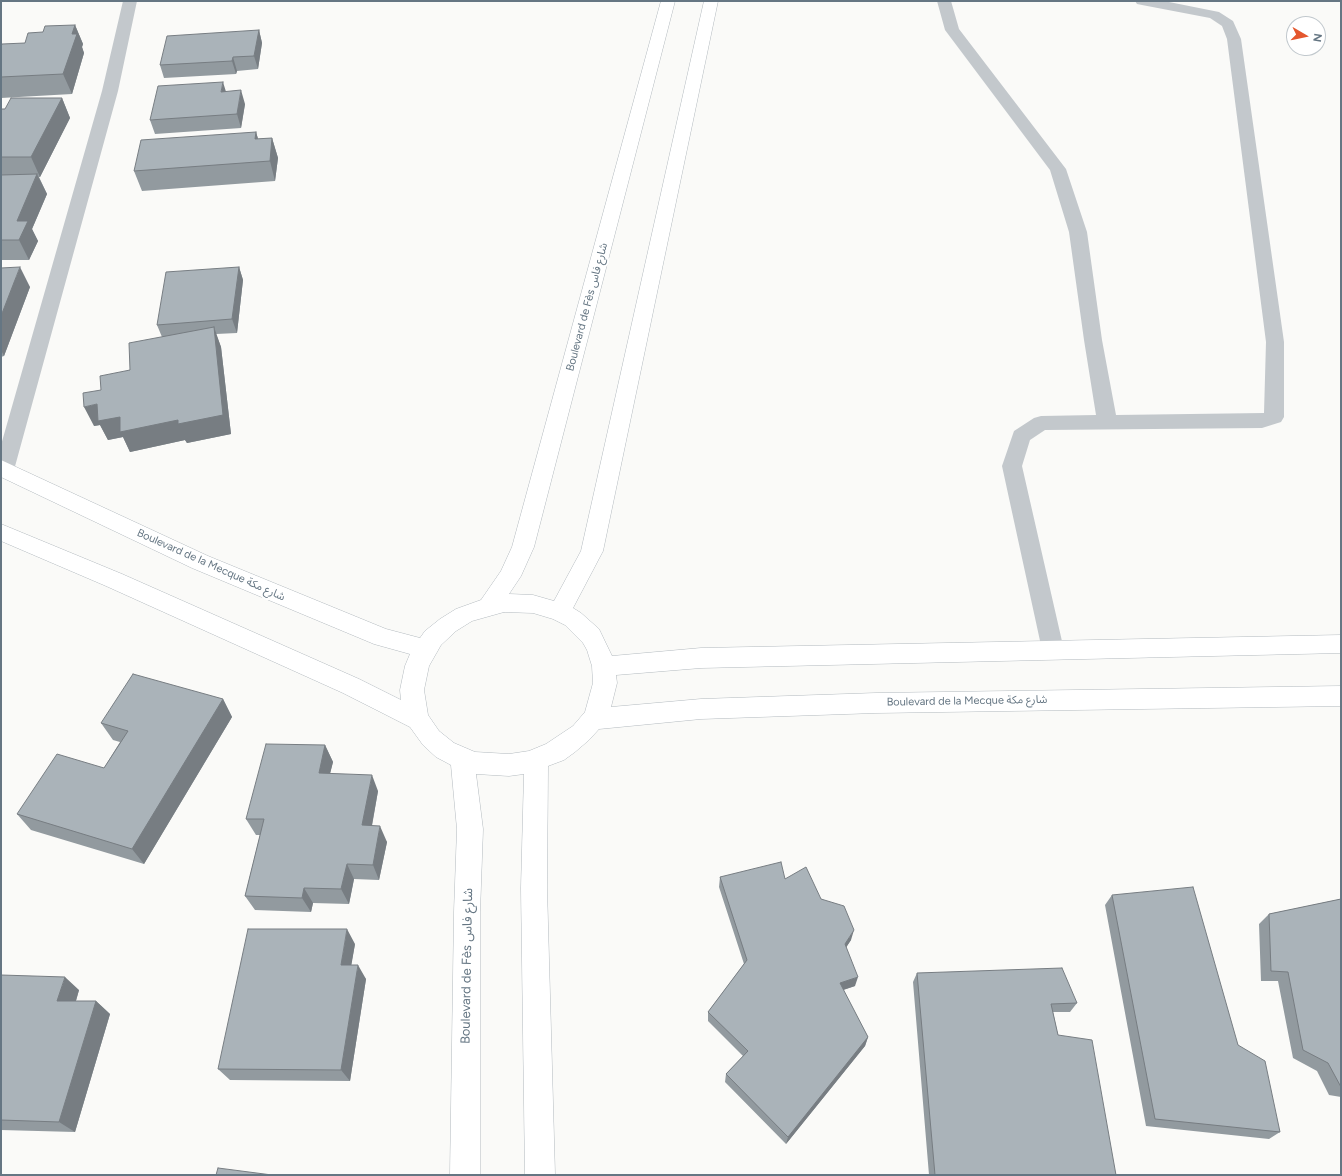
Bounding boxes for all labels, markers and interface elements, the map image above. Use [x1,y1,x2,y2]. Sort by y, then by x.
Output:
north arrow [1286,16,1326,56]
text: N [1310,33,1324,43]
street label: Boulevard de Fès شارع فاس [564,241,610,373]
street label: Boulevard de la Mecque شارع مكة [135,526,287,604]
street label: Boulevard de la Mecque شارع مكة [886,693,1048,709]
street label: Boulevard de Fès شارع فاس [458,888,476,1044]

